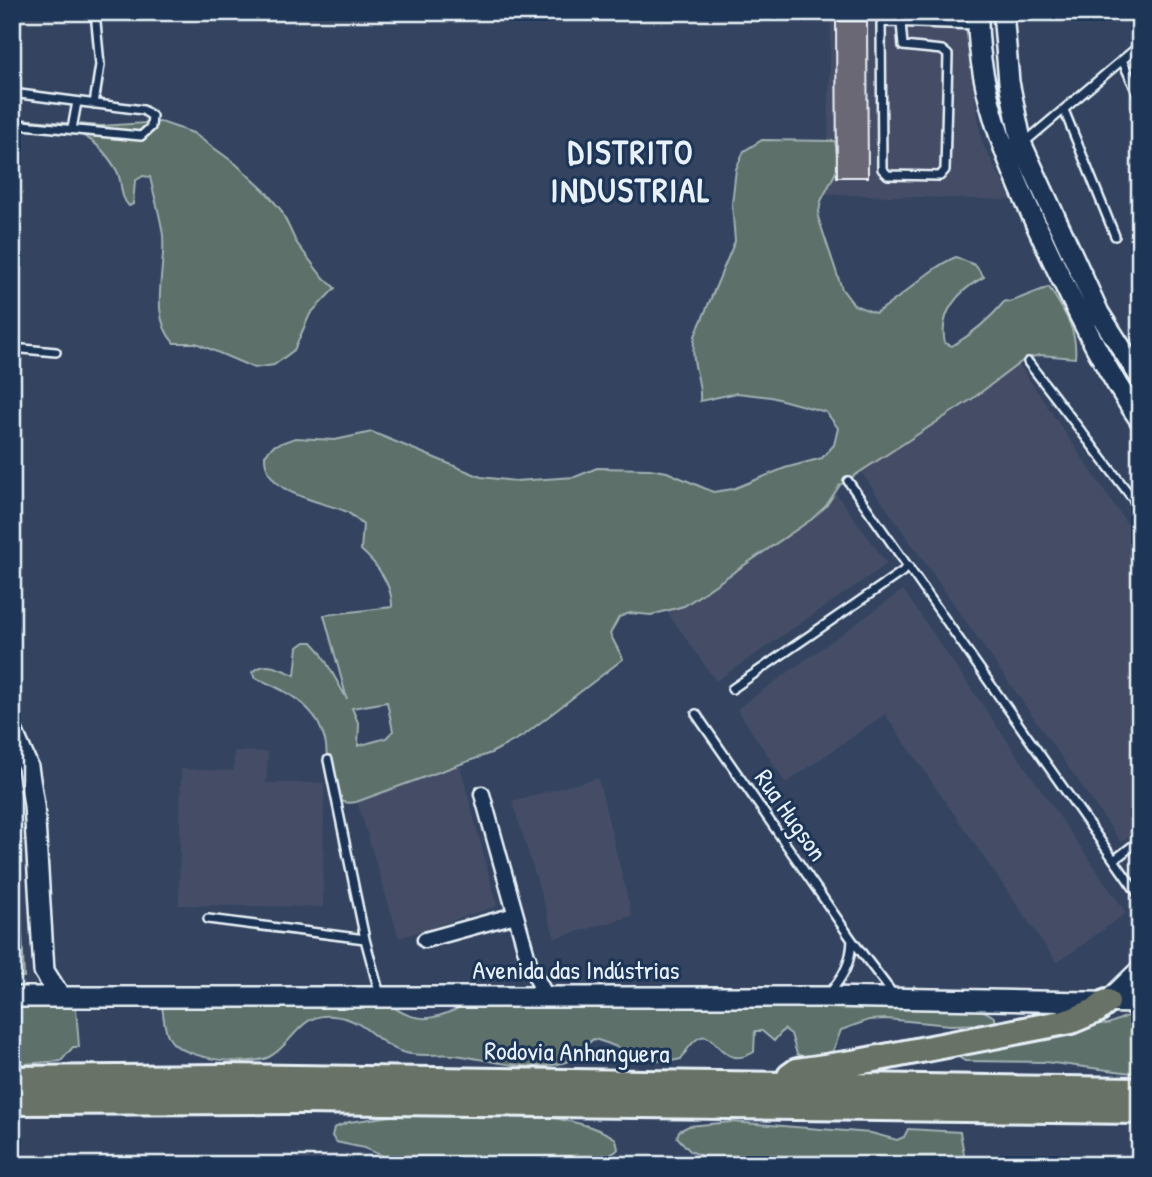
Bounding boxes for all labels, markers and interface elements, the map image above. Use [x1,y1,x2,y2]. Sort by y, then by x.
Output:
district label: DISTRITO INDUSTRIAL [551,130,711,212]
street label: Rua Hugson [747,762,836,868]
street label: Avenida das Indústrias [472,952,680,987]
street label: Rodovia Anhanguera [484,1032,670,1071]

